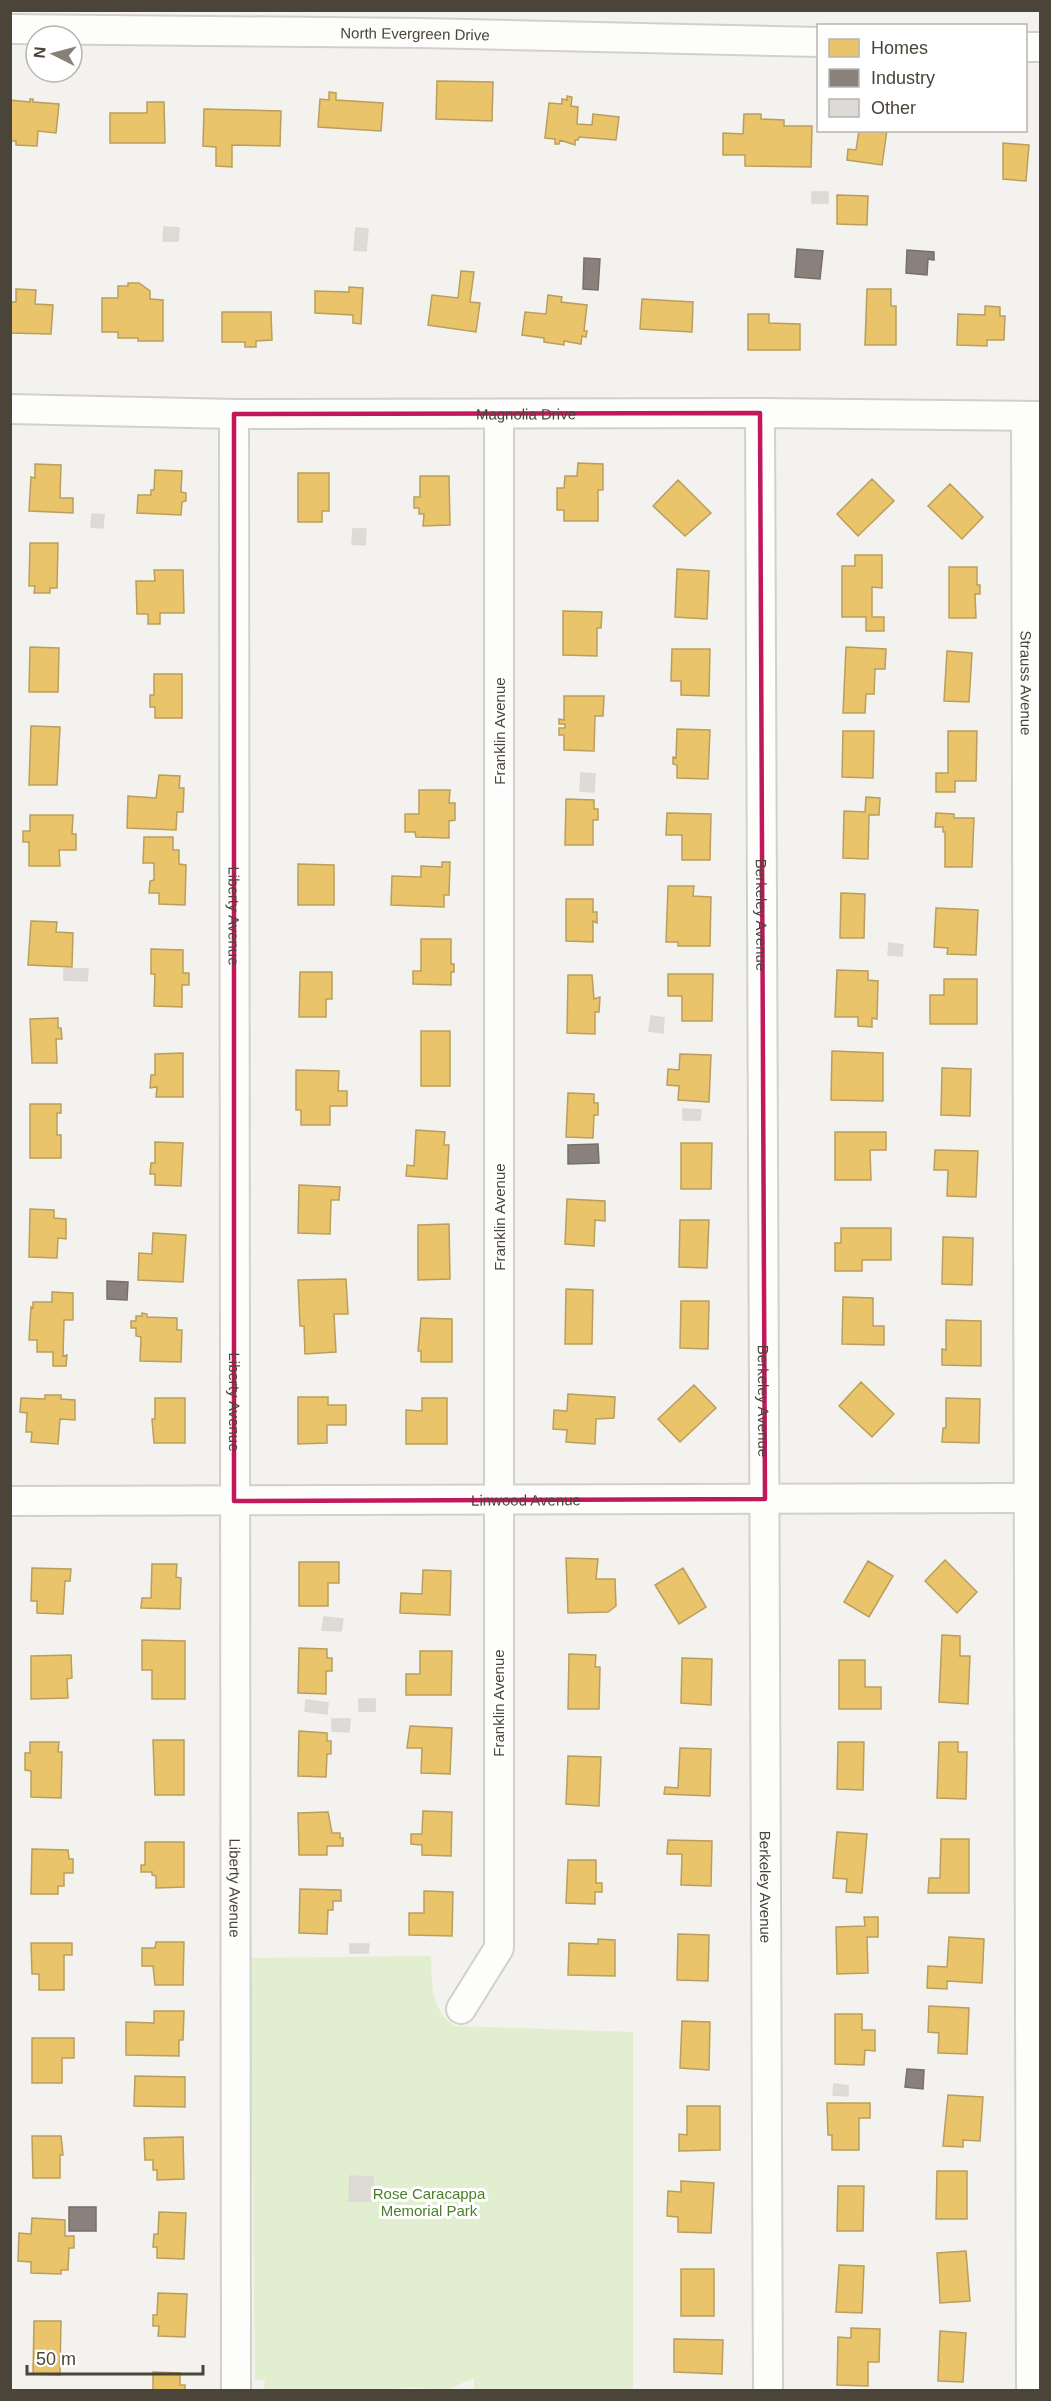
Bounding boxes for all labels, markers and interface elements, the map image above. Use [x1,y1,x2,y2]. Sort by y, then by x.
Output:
north arrow [24,24,84,84]
street label: North Evergreen Drive [340,24,490,43]
legend [817,24,1027,132]
text: Homes [871,38,928,58]
text: N [31,46,49,59]
text: Industry [871,68,935,88]
text: Other [871,98,916,118]
street label: Magnolia Drive [476,405,576,422]
street label: Strauss Avenue [1018,631,1035,735]
street label: Franklin Avenue [491,677,508,785]
street label: Berkeley Avenue [753,859,771,971]
street label: Liberty Avenue [226,866,243,966]
street label: Franklin Avenue [491,1163,508,1271]
street label: Berkeley Avenue [755,1345,773,1457]
street label: Liberty Avenue [226,1352,244,1452]
street label: Linwood Avenue [471,1491,581,1508]
street label: Franklin Avenue [490,1649,507,1757]
street label: Berkeley Avenue [757,1831,775,1943]
street label: Liberty Avenue [227,1838,244,1938]
park label: Rose Caracappa Memorial Park [373,2185,486,2219]
scale bar [27,2338,202,2376]
text: 50 m [36,2349,76,2369]

